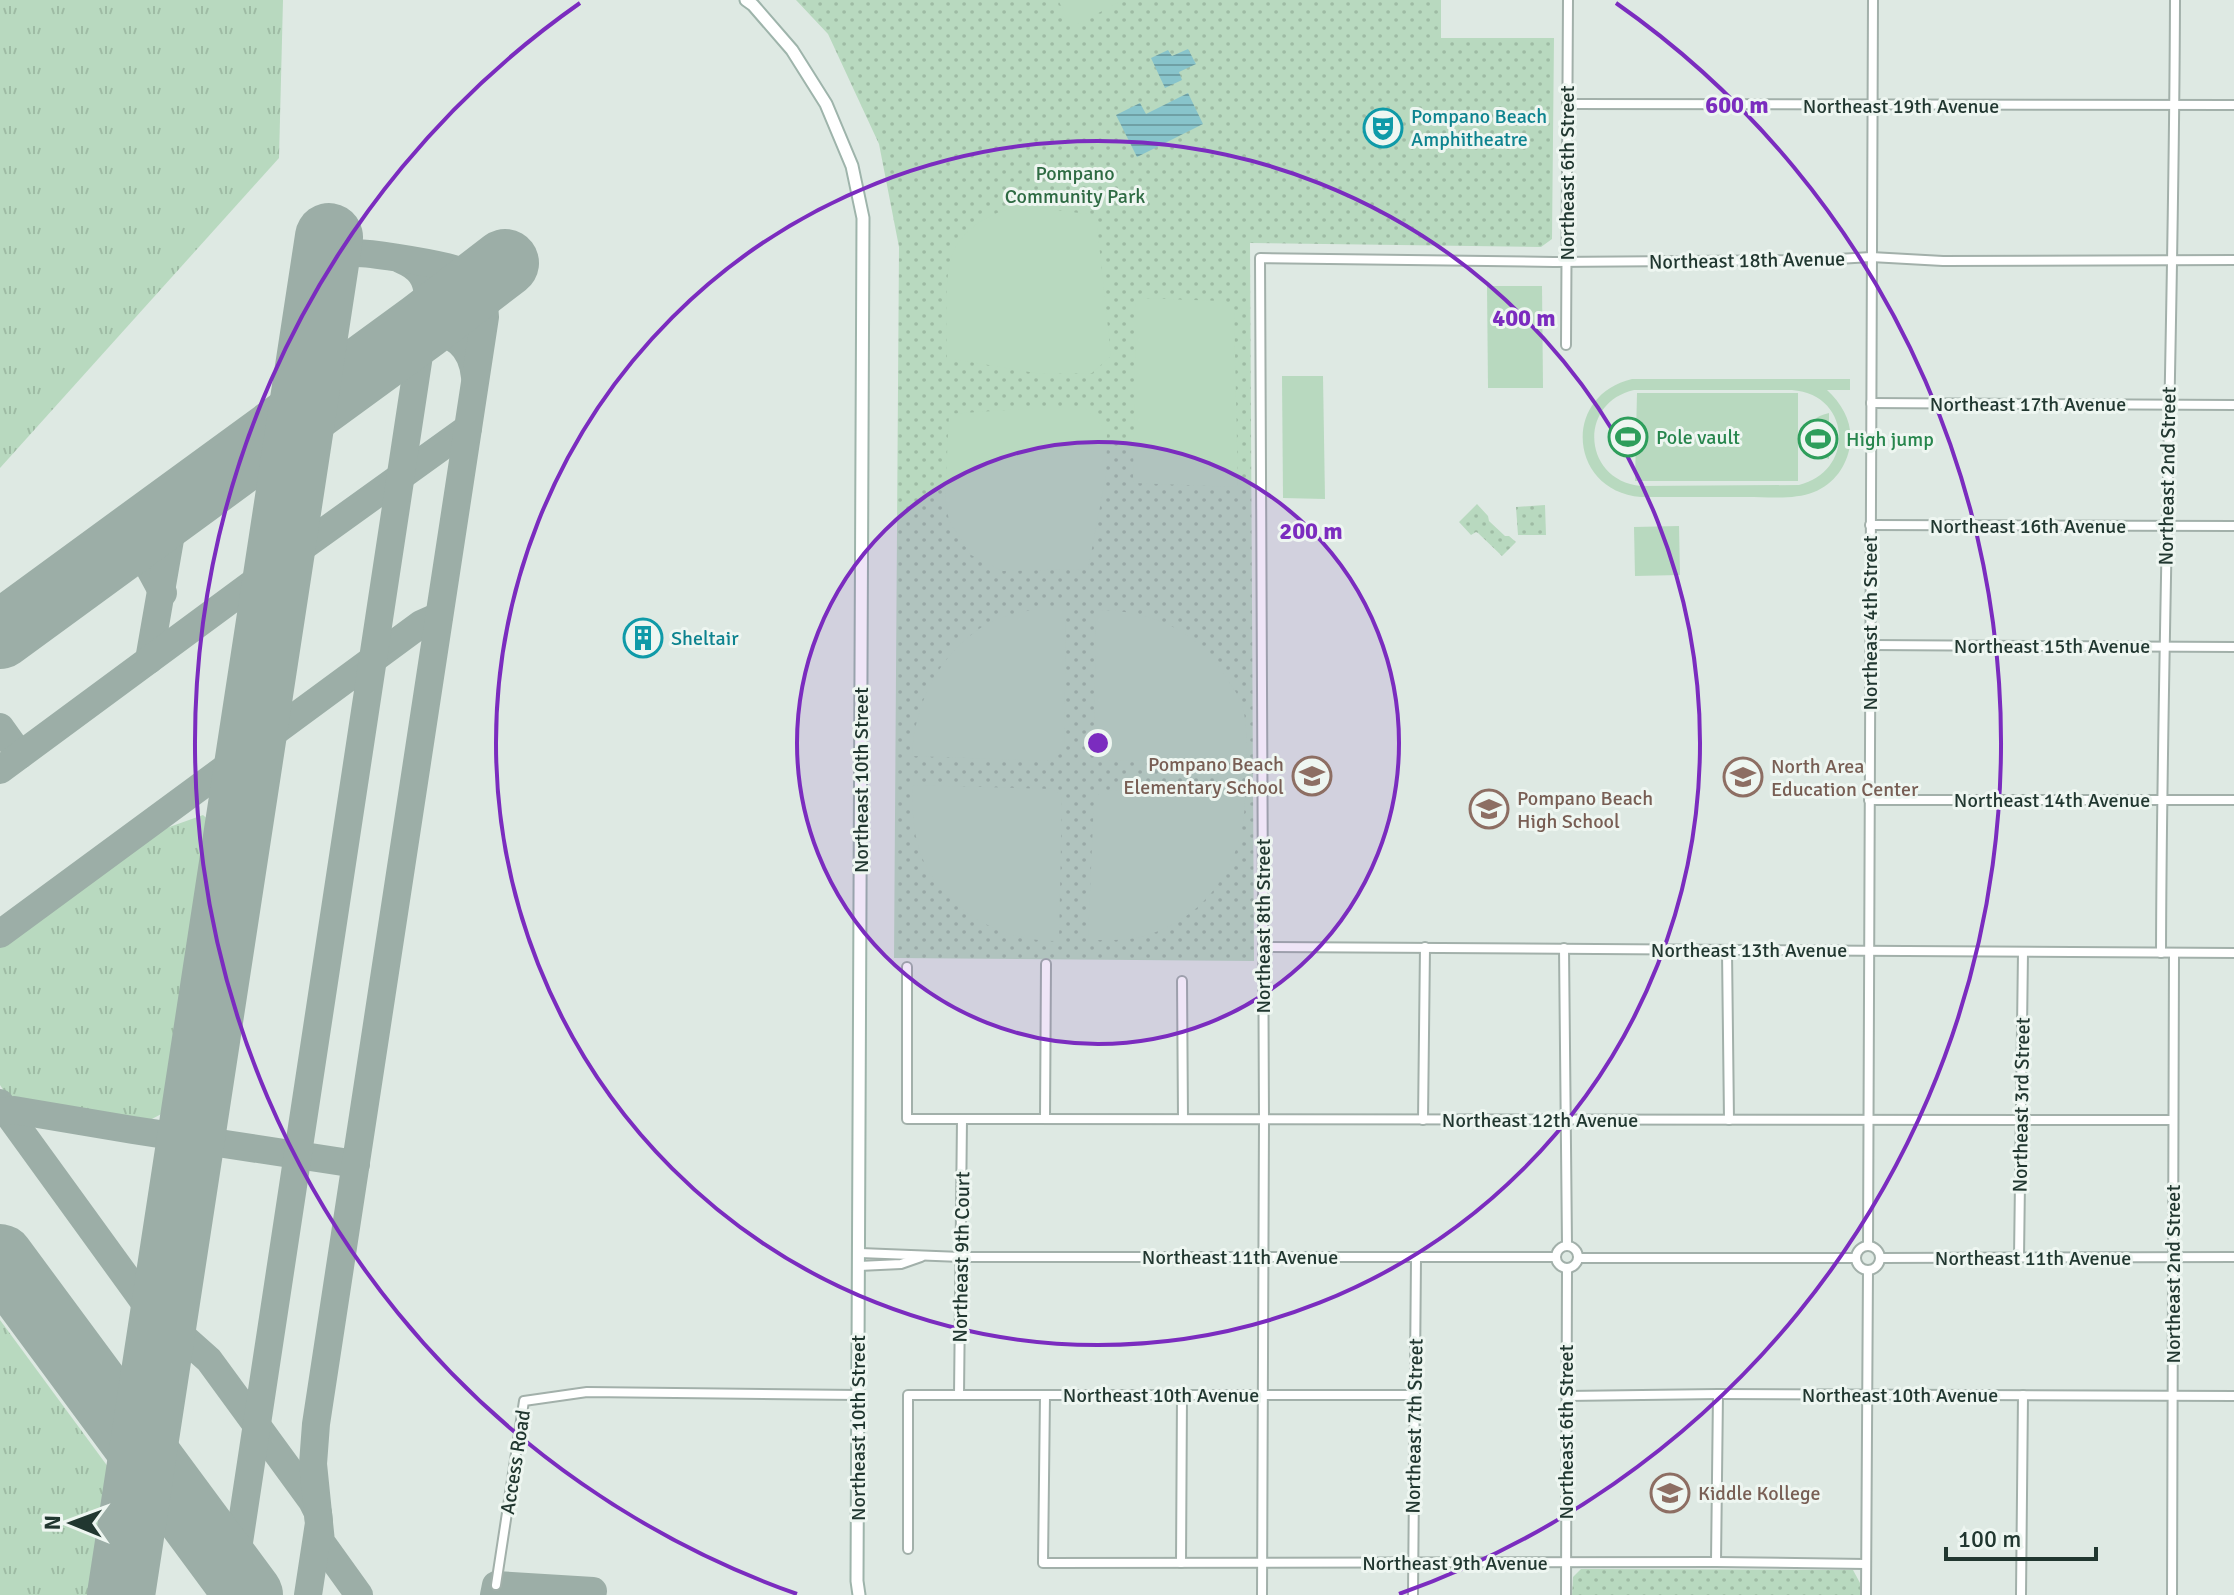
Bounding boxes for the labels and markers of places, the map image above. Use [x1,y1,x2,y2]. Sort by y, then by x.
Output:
place label: Pompano Beach Amphitheatre [1411,104,1547,152]
theatre icon: Pompano Beach Amphitheatre [1362,107,1404,149]
sports icon: Pole vault [1607,416,1649,458]
sports icon: High jump [1797,418,1839,460]
place label: Pole vault [1656,425,1740,450]
place label: High jump [1846,427,1934,452]
building icon: Sheltair [622,617,664,659]
place label: Sheltair [671,626,739,651]
centre of rings [1084,729,1112,757]
place label: Pompano Beach Elementary School [1123,752,1284,800]
place label: North Area Education Center [1771,754,1919,802]
school or university icon: Pompano Beach Elementary School [1291,755,1333,797]
school or university icon: North Area Education Center [1722,756,1764,798]
place label: Pompano Beach High School [1517,786,1653,834]
school or university icon: Pompano Beach High School [1468,788,1510,830]
school or university icon: Kiddle Kollege [1649,1472,1691,1514]
place label: Kiddle Kollege [1698,1481,1821,1506]

